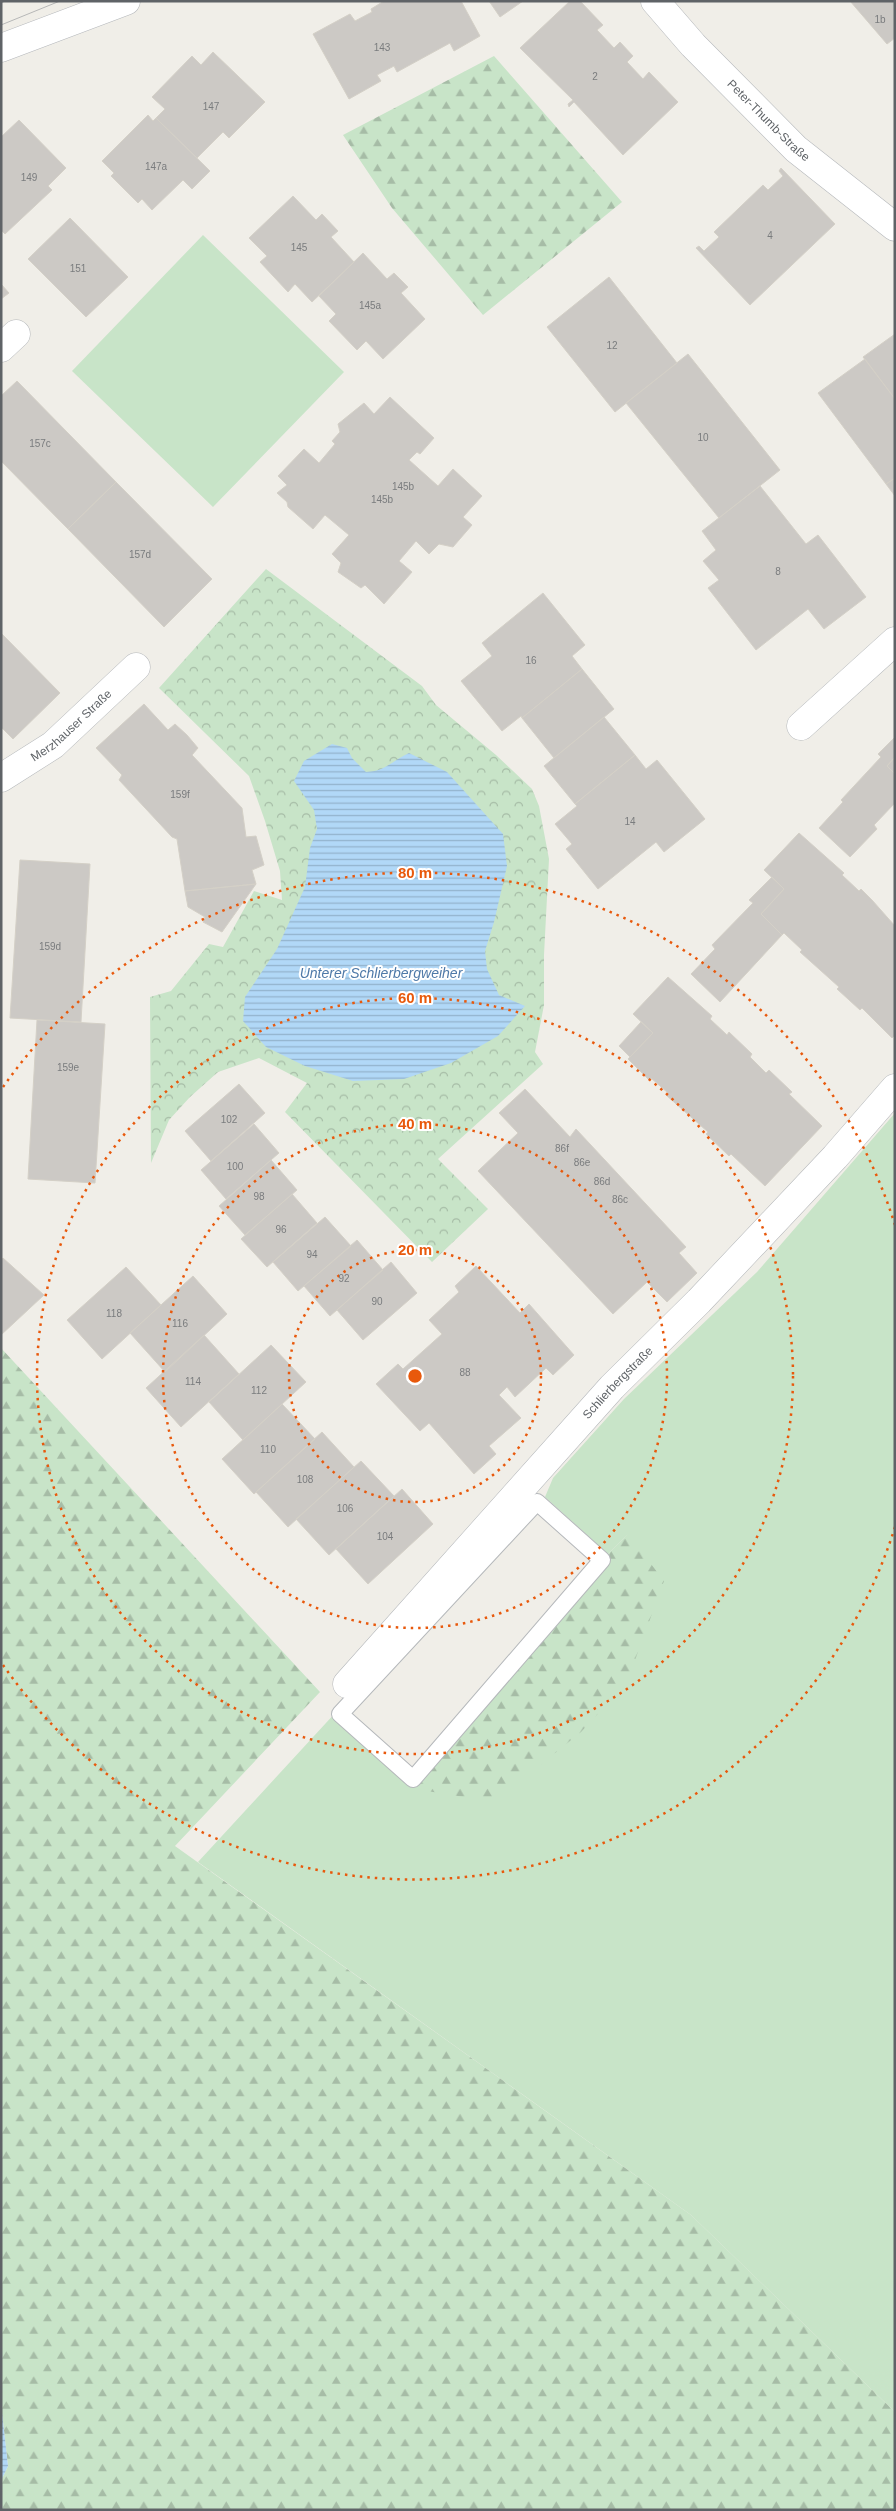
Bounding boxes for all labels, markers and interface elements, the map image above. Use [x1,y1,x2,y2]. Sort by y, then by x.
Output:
house number: 1b [874,14,886,25]
house number: 143 [374,42,391,53]
house number: 2 [592,71,598,82]
street label: Peter-Thumb-Straße [724,77,813,164]
house number: 147 [203,101,220,112]
house number: 147a [145,161,168,172]
house number: 149 [21,172,38,183]
house number: 4 [767,230,773,241]
house number: 145 [291,242,308,253]
house number: 151 [70,263,87,274]
house number: 145a [359,300,382,311]
house number: 12 [606,340,618,351]
house number: 10 [697,432,709,443]
house number: 157c [29,438,51,449]
house number: 145b [392,481,415,492]
house number: 145b [371,494,394,505]
house number: 157d [129,549,151,560]
house number: 8 [775,566,781,577]
house number: 16 [525,655,537,666]
street label: Merzhauser Straße [28,686,115,764]
house number: 159f [170,789,190,800]
house number: 14 [624,816,636,827]
text: 80 m [398,864,432,881]
house number: 159d [39,941,61,952]
water label: Unterer Schlierbergweiher [300,965,464,981]
text: 60 m [398,989,432,1006]
house number: 159e [57,1062,80,1073]
house number: 102 [221,1114,238,1125]
text: 40 m [398,1115,432,1132]
house number: 86f [555,1143,569,1154]
house number: 86e [574,1157,591,1168]
house number: 100 [227,1161,244,1172]
house number: 86d [594,1176,610,1187]
house number: 98 [253,1191,265,1202]
house number: 86c [612,1194,628,1205]
house number: 96 [275,1224,287,1235]
text: 20 m [398,1241,432,1258]
house number: 94 [306,1249,318,1260]
house number: 92 [338,1273,350,1284]
house number: 90 [371,1296,383,1307]
house number: 118 [106,1308,122,1319]
house number: 116 [172,1318,188,1329]
street label: Schlierbergstraße [580,1344,656,1422]
centre of rings [406,1367,424,1385]
house number: 88 [459,1367,471,1378]
house number: 114 [185,1376,201,1387]
house number: 112 [251,1385,267,1396]
house number: 110 [260,1444,276,1455]
house number: 108 [297,1474,314,1485]
house number: 106 [337,1503,354,1514]
house number: 104 [377,1531,394,1542]

